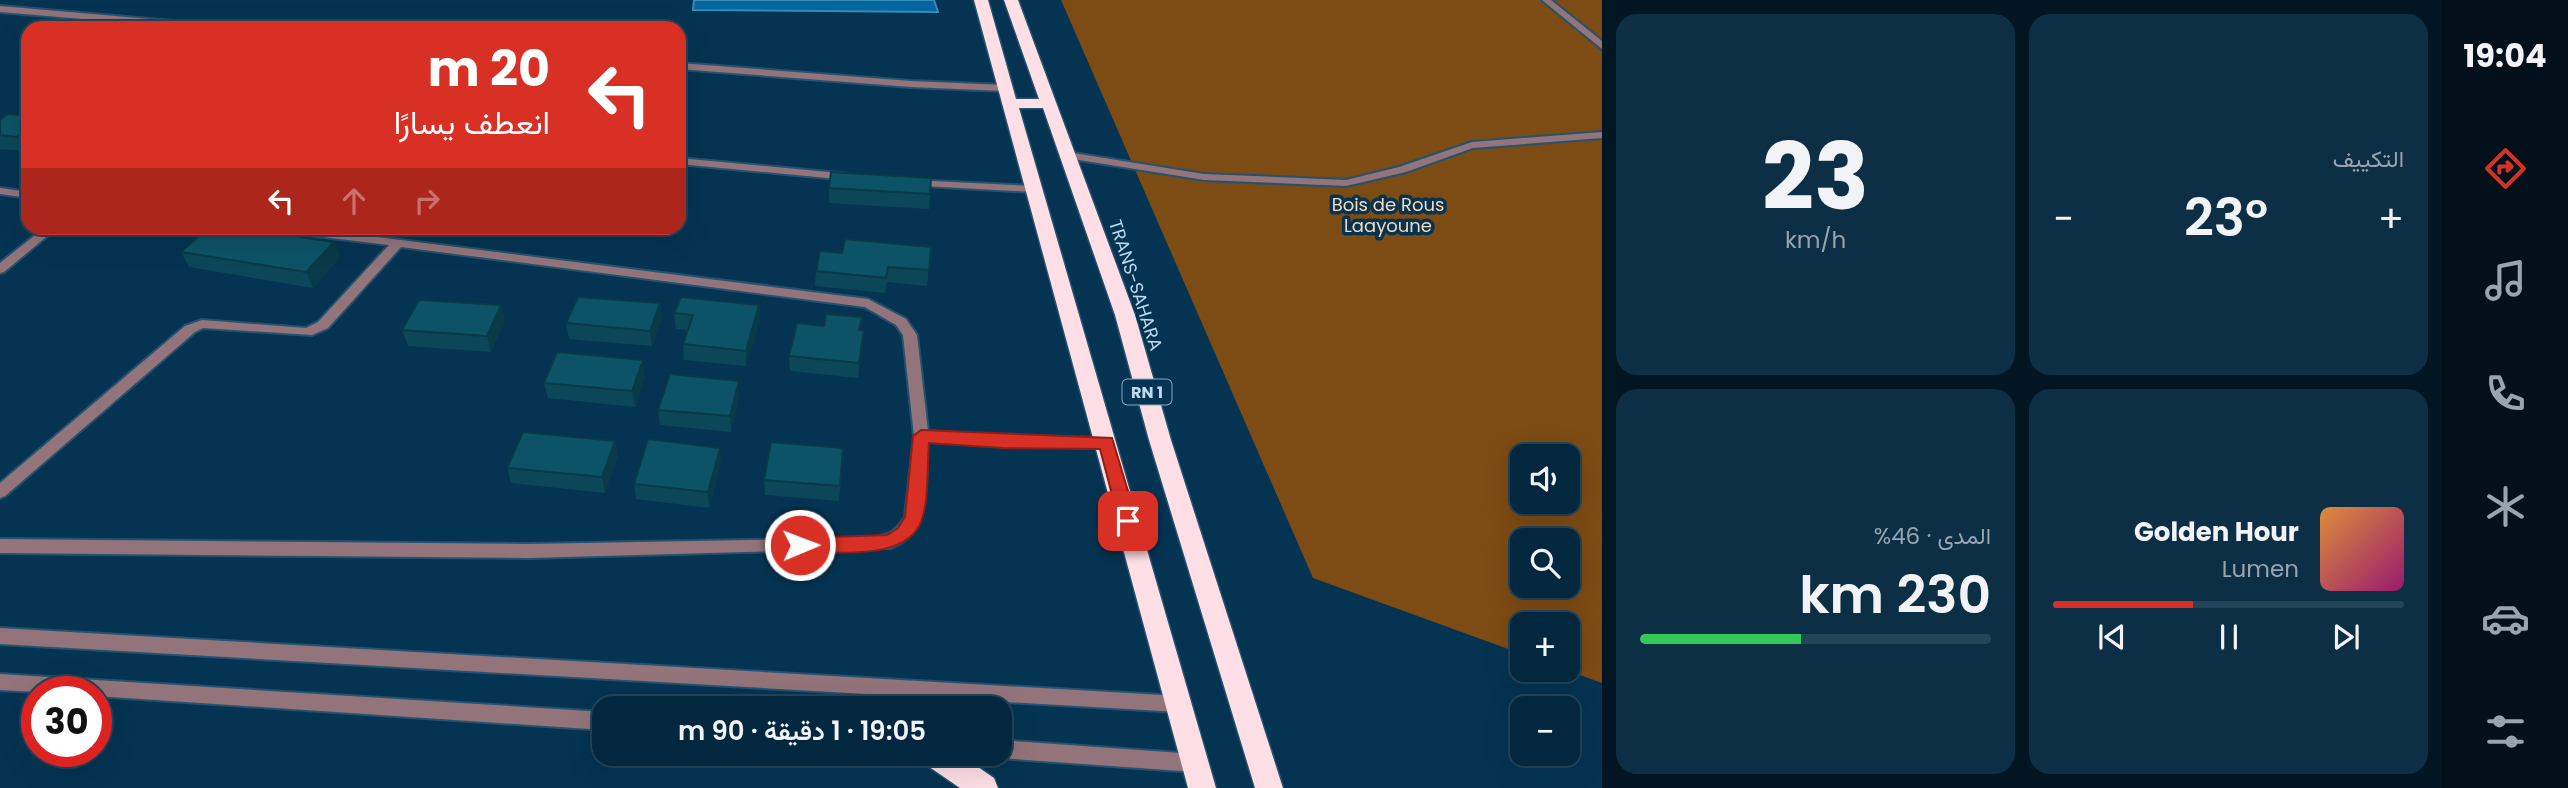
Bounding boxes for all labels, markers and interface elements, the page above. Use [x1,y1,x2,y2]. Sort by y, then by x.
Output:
text: 19:04 [2463,33,2547,78]
text: 20 m [428,35,550,103]
icon: left [574,49,665,140]
text: انعطف يسارًا [394,100,550,145]
text: 23 [1762,113,1869,241]
text: التكييف [2333,143,2404,175]
icon: directions [2481,144,2530,193]
text: 23° [2184,181,2268,254]
icon: left [262,182,300,220]
icon: ahead [335,182,373,220]
icon: right [408,182,446,220]
park label: Bois de Rous Laayoune [1332,192,1444,238]
text: − [2053,192,2074,245]
text: + [2378,192,2404,245]
street label: TRANS-SAHARA [1103,216,1169,354]
text: km/h [1785,224,1846,256]
icon: music [2481,256,2530,305]
icon: phone [2481,369,2530,418]
road number: RN 1 [1122,380,1172,404]
map controls [1510,444,1580,766]
button: sound [1510,444,1580,514]
icon: climate [2481,482,2530,531]
pin [1098,491,1158,551]
icon: arrive [1109,502,1147,540]
position arrow [763,508,837,582]
text: Golden Hour [2134,514,2299,550]
text: المدى · 46% [1874,520,1991,552]
button: search [1510,528,1580,598]
text: Lumen [2222,553,2299,585]
text: 230 km [1799,558,1991,631]
icon: car [2481,594,2530,643]
button: + [1510,612,1580,682]
icon: previous [2093,618,2131,656]
icon: pause [2210,618,2248,656]
icon: next [2327,618,2365,656]
speed limit sign: 30 [21,676,112,767]
button: − [1510,696,1580,766]
icon: filters [2481,707,2530,756]
text: 19:05 · 1 دقيقة · 90 m [678,713,926,749]

